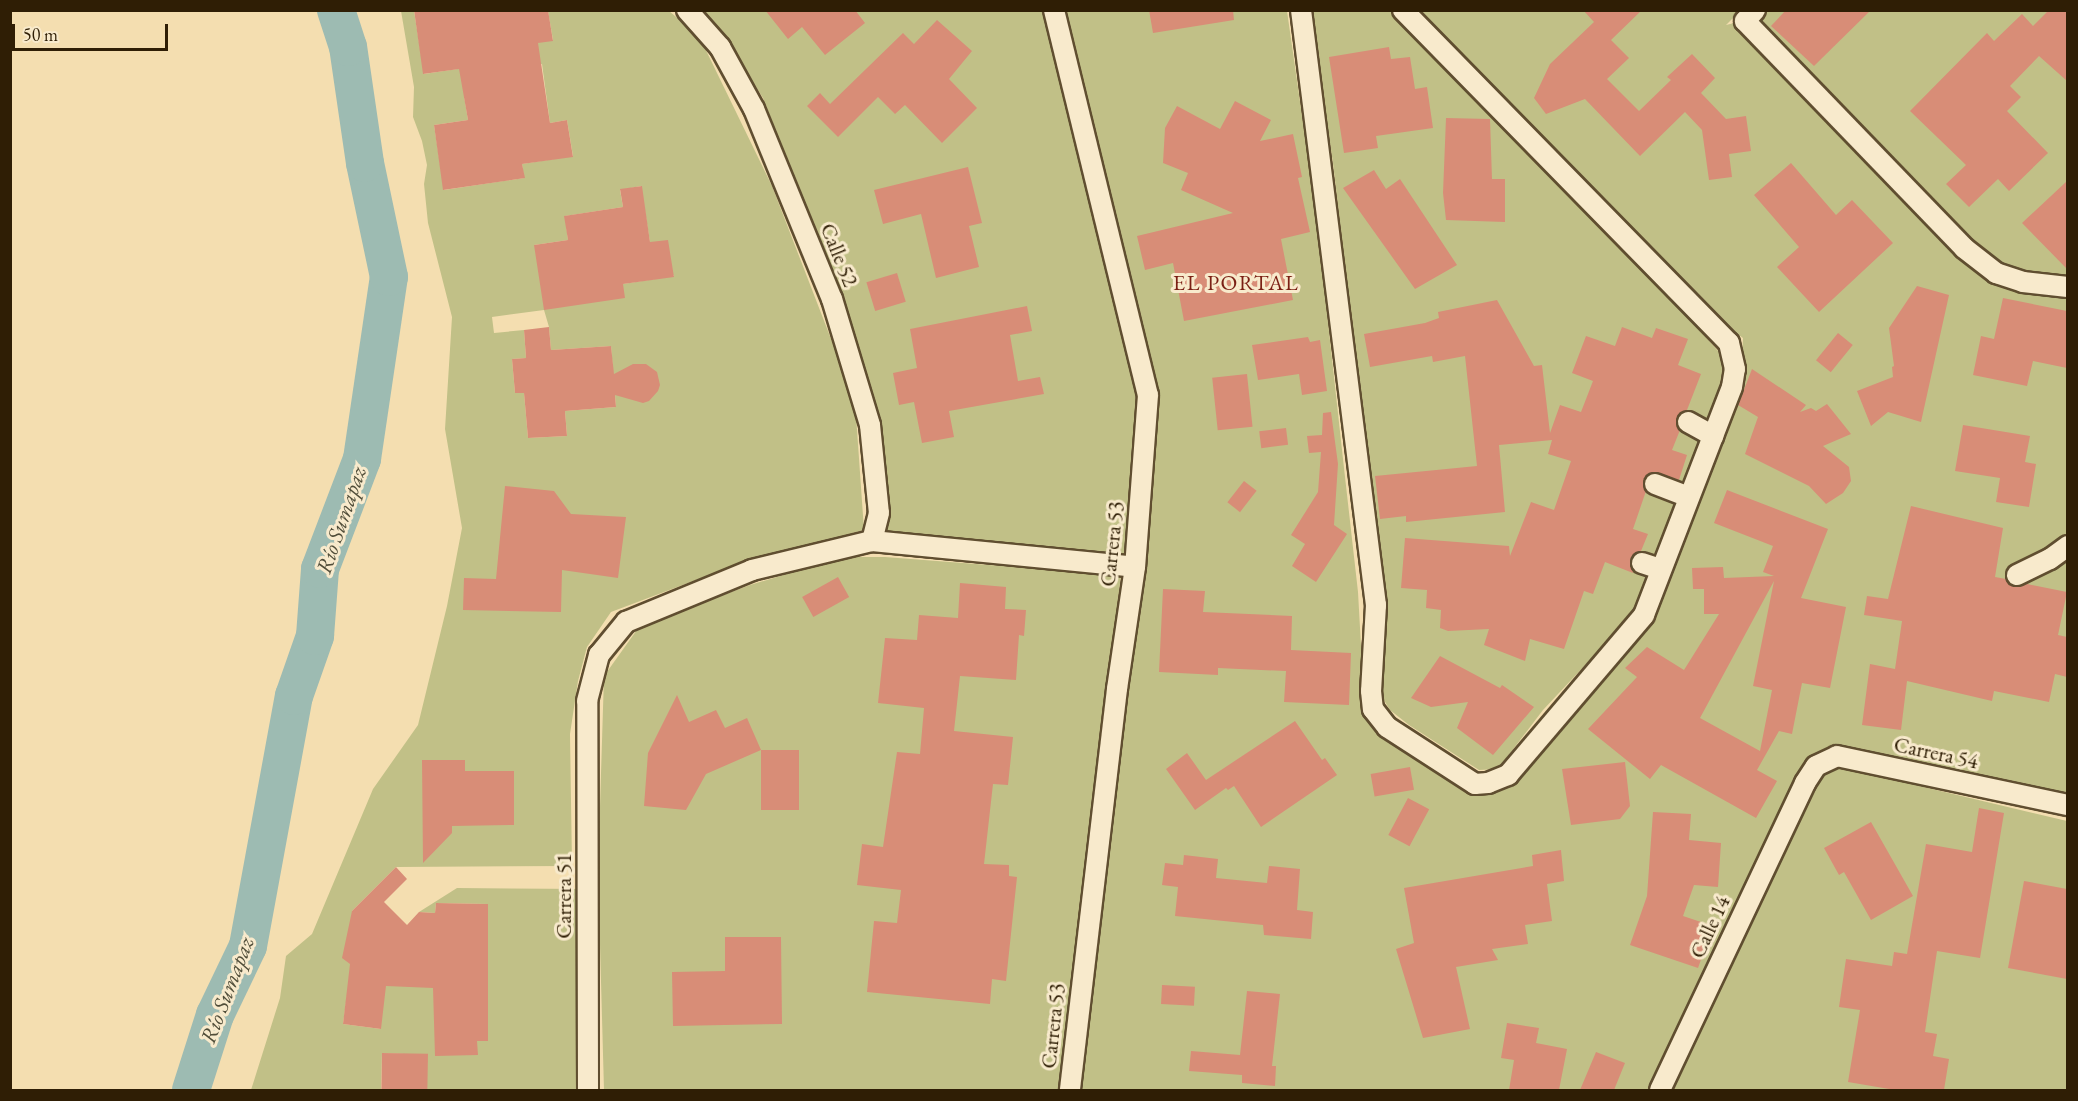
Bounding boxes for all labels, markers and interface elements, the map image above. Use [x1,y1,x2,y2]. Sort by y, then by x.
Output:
scale bar [15,12,171,50]
text: 50 m [23,23,58,46]
street label: Calle 52 [815,220,863,290]
district label: EL PORTAL [1173,270,1299,296]
water label: Río Sumapaz [310,463,372,577]
street label: Carrera 53 [1095,500,1129,588]
street label: Carrera 54 [1892,732,1980,774]
street label: Carrera 51 [551,853,577,939]
street label: Calle 14 [1685,892,1735,962]
water label: Río Sumapaz [195,933,259,1047]
street label: Carrera 53 [1036,982,1070,1070]

